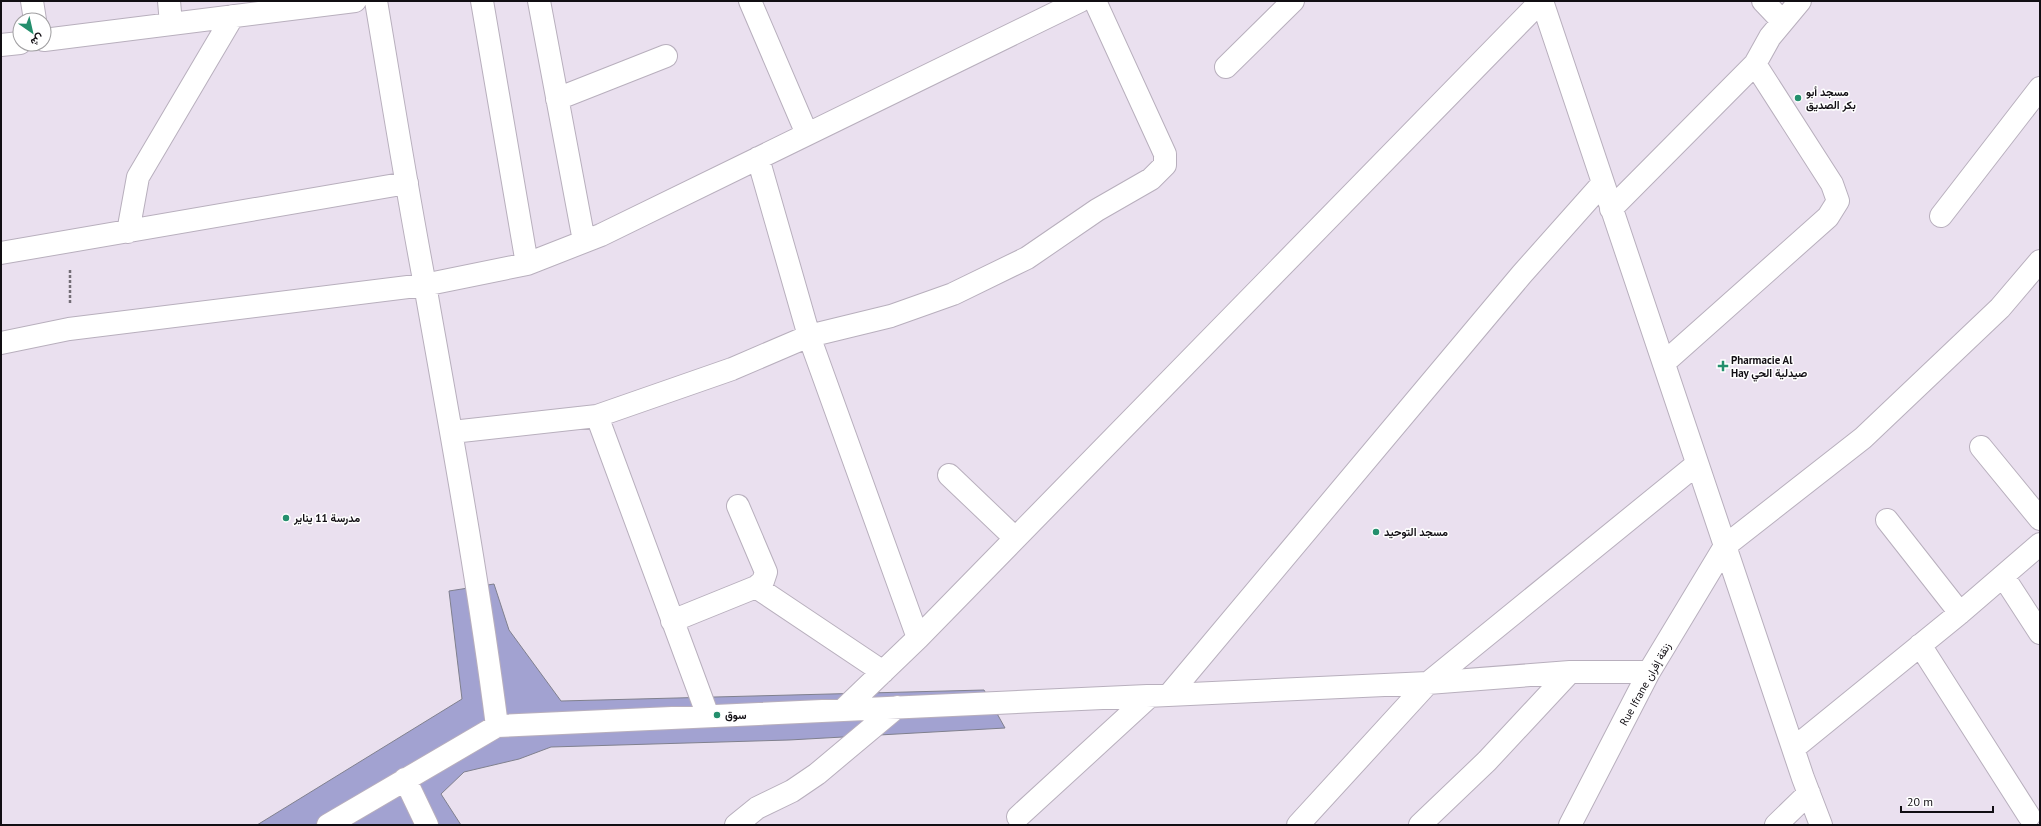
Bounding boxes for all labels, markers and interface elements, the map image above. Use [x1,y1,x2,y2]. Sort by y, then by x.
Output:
north arrow [12,12,52,52]
text: ش [28,31,47,50]
place label: مسجد أبو بكر الصديق [1806,85,1856,112]
marker: مسجد أبو بكر الصديق [1793,93,1803,103]
place label: Pharmacie Al Hay صيدلية الحي [1731,353,1807,382]
marker: Pharmacie Al Hay صيدلية الحي [1718,361,1728,371]
place label: مدرسة 11 يناير [293,511,360,525]
marker: مدرسة 11 يناير [281,513,291,523]
place label: مسجد التوحيد [1384,525,1448,539]
marker: مسجد التوحيد [1371,527,1381,537]
street label: Rue Ifrane زنقة إفران [1616,640,1674,728]
place label: سوق [725,708,747,722]
marker: سوق [712,710,722,720]
scale bar [1901,788,1993,814]
text: 20 m [1907,794,1933,809]

